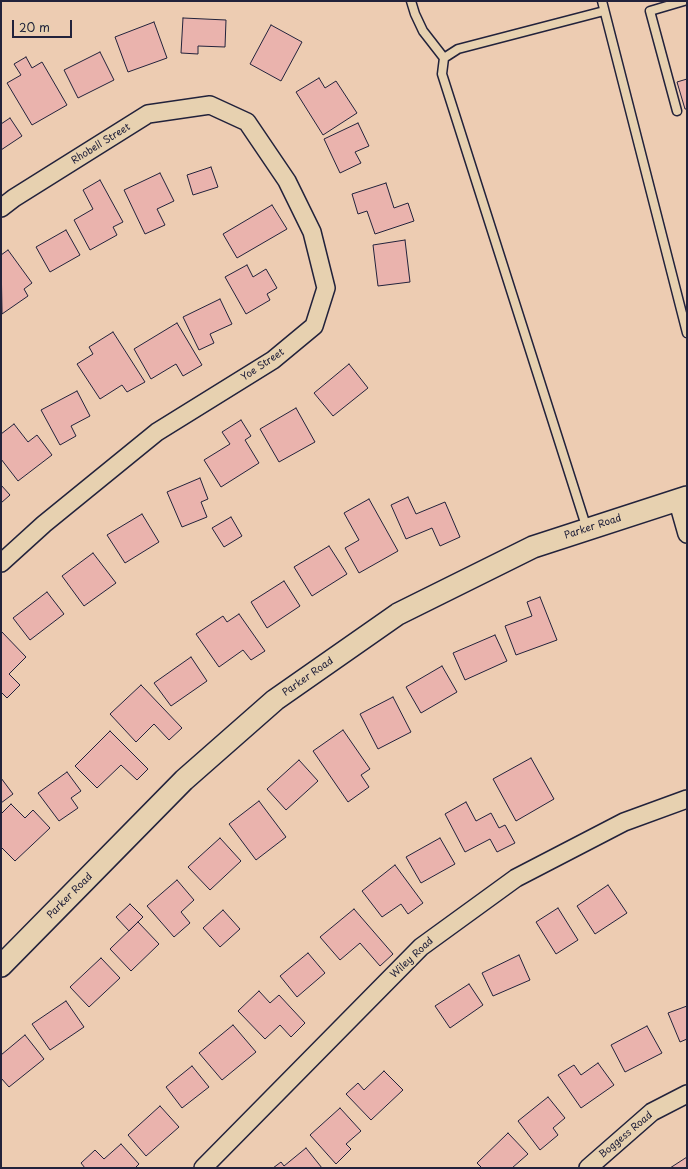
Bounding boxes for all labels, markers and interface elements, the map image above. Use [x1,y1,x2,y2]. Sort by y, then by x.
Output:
scale bar [14,12,74,38]
text: 20 m [19,18,50,36]
street label: Rhobell Street [69,121,133,167]
street label: Yoe Street [239,346,287,384]
street label: Parker Road [563,512,623,542]
street label: Parker Road [280,655,336,699]
street label: Parker Road [45,871,95,921]
street label: Wiley Road [388,935,436,981]
street label: Boggess Road [597,1109,655,1161]

